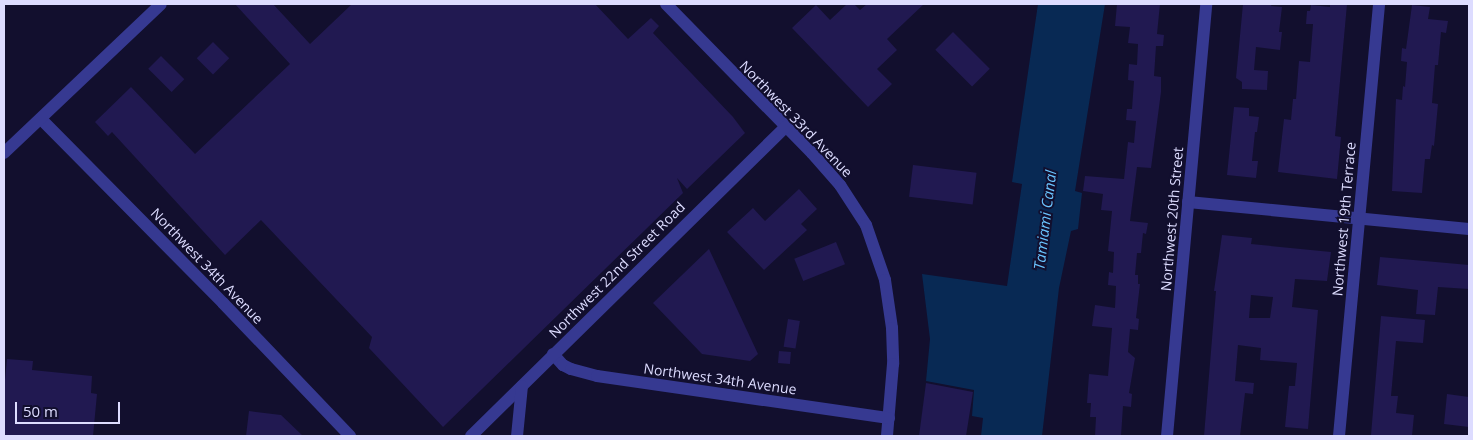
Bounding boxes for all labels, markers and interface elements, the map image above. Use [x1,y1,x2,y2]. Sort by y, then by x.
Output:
street label: Northwest 33rd Avenue [736,57,856,181]
street label: Northwest 19th Terrace [1329,141,1359,297]
street label: Northwest 20th Street [1157,146,1187,292]
water label: Tamiami Canal [1030,169,1060,271]
street label: Northwest 22nd Street Road [546,199,688,341]
street label: Northwest 34th Avenue [147,205,267,327]
street label: Northwest 34th Avenue [642,360,798,398]
scale bar [18,392,122,424]
text: 50 m [23,401,58,421]

